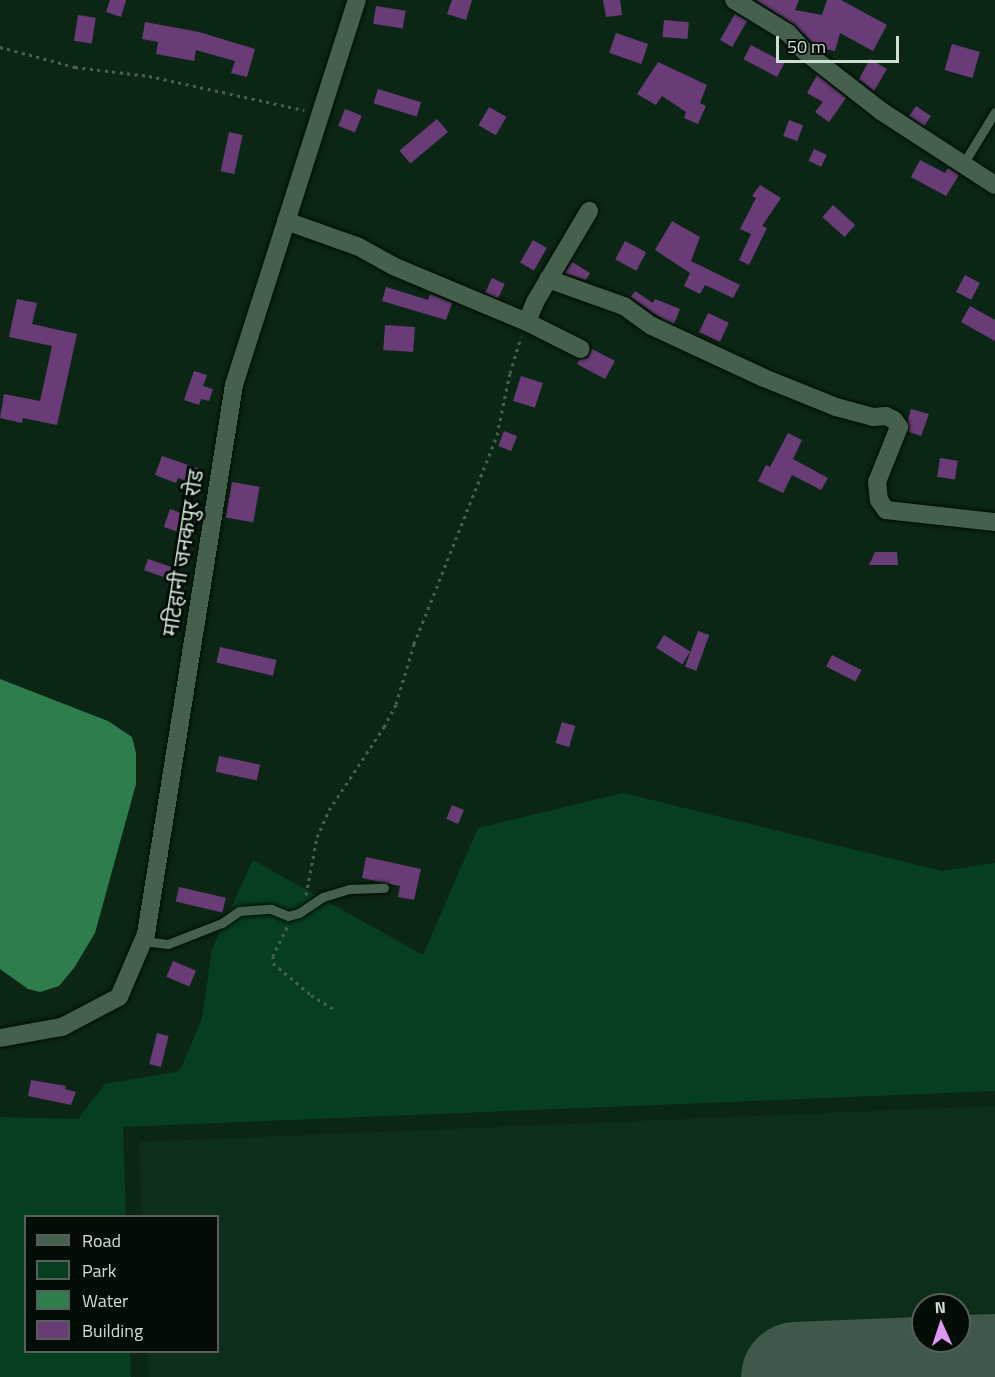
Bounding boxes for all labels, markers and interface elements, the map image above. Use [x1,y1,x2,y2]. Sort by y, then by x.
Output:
scale bar [779,24,902,62]
text: 50 m [787,33,826,60]
street label: मटिहानी जनकपुर रोड [157,468,209,638]
legend [24,1215,219,1353]
text: Road [82,1227,121,1254]
text: Park [82,1257,116,1284]
text: Water [82,1287,128,1314]
north arrow [911,1293,971,1353]
text: N [934,1295,946,1319]
text: Building [82,1317,143,1344]

